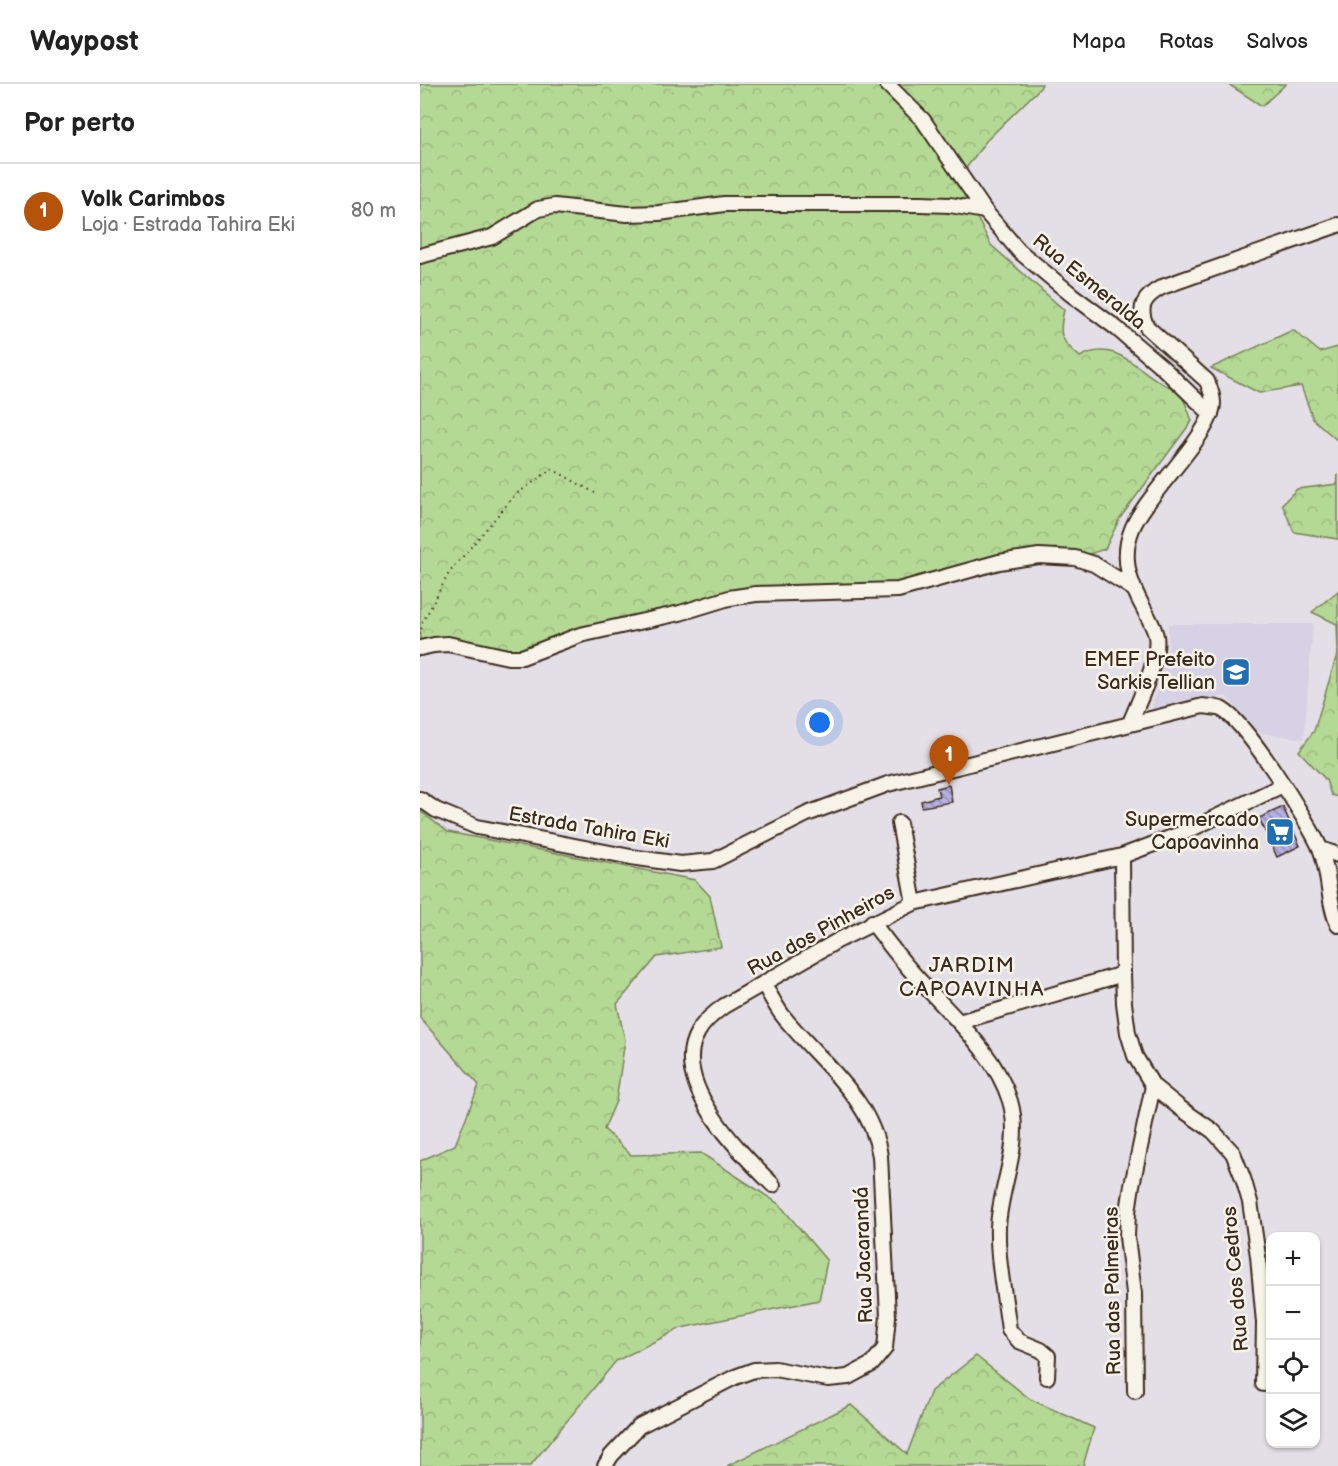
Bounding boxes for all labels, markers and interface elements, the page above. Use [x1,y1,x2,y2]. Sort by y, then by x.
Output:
text: Waypost [30,25,139,58]
text: Mapa [1072,29,1126,54]
text: Rotas [1159,29,1214,54]
text: Salvos [1247,29,1308,54]
text: Por perto [24,108,135,139]
text: Volk Carimbos [81,186,225,213]
text: 1 [39,199,48,223]
text: 80 m [351,199,396,223]
text: Loja · Estrada Tahira Eki [81,213,295,237]
street label: Rua Esmeralda [1028,229,1150,335]
place label: EMEF Prefeito Sarkis Tellian [1084,648,1215,695]
school or university icon: EMEF Prefeito Sarkis Tellian [1220,656,1252,688]
your location [805,708,834,737]
pin: 1 [930,736,968,785]
street label: Estrada Tahira Eki [507,802,671,854]
place label: Supermercado Capoavinha [1125,808,1259,855]
supermarket icon: Supermercado Capoavinha [1264,816,1296,848]
street label: Rua dos Pinheiros [743,881,899,981]
district label: JARDIM CAPOAVINHA [899,953,1045,1002]
street label: Rua Jacarandá [850,1186,878,1324]
street label: Rua dos Cedros [1218,1205,1254,1353]
street label: Rua das Palmeiras [1100,1206,1126,1376]
map controls [1266,1232,1320,1448]
button: + [1266,1232,1320,1286]
button: − [1266,1286,1320,1340]
button: locate [1266,1340,1320,1394]
button: layers [1266,1394,1320,1448]

